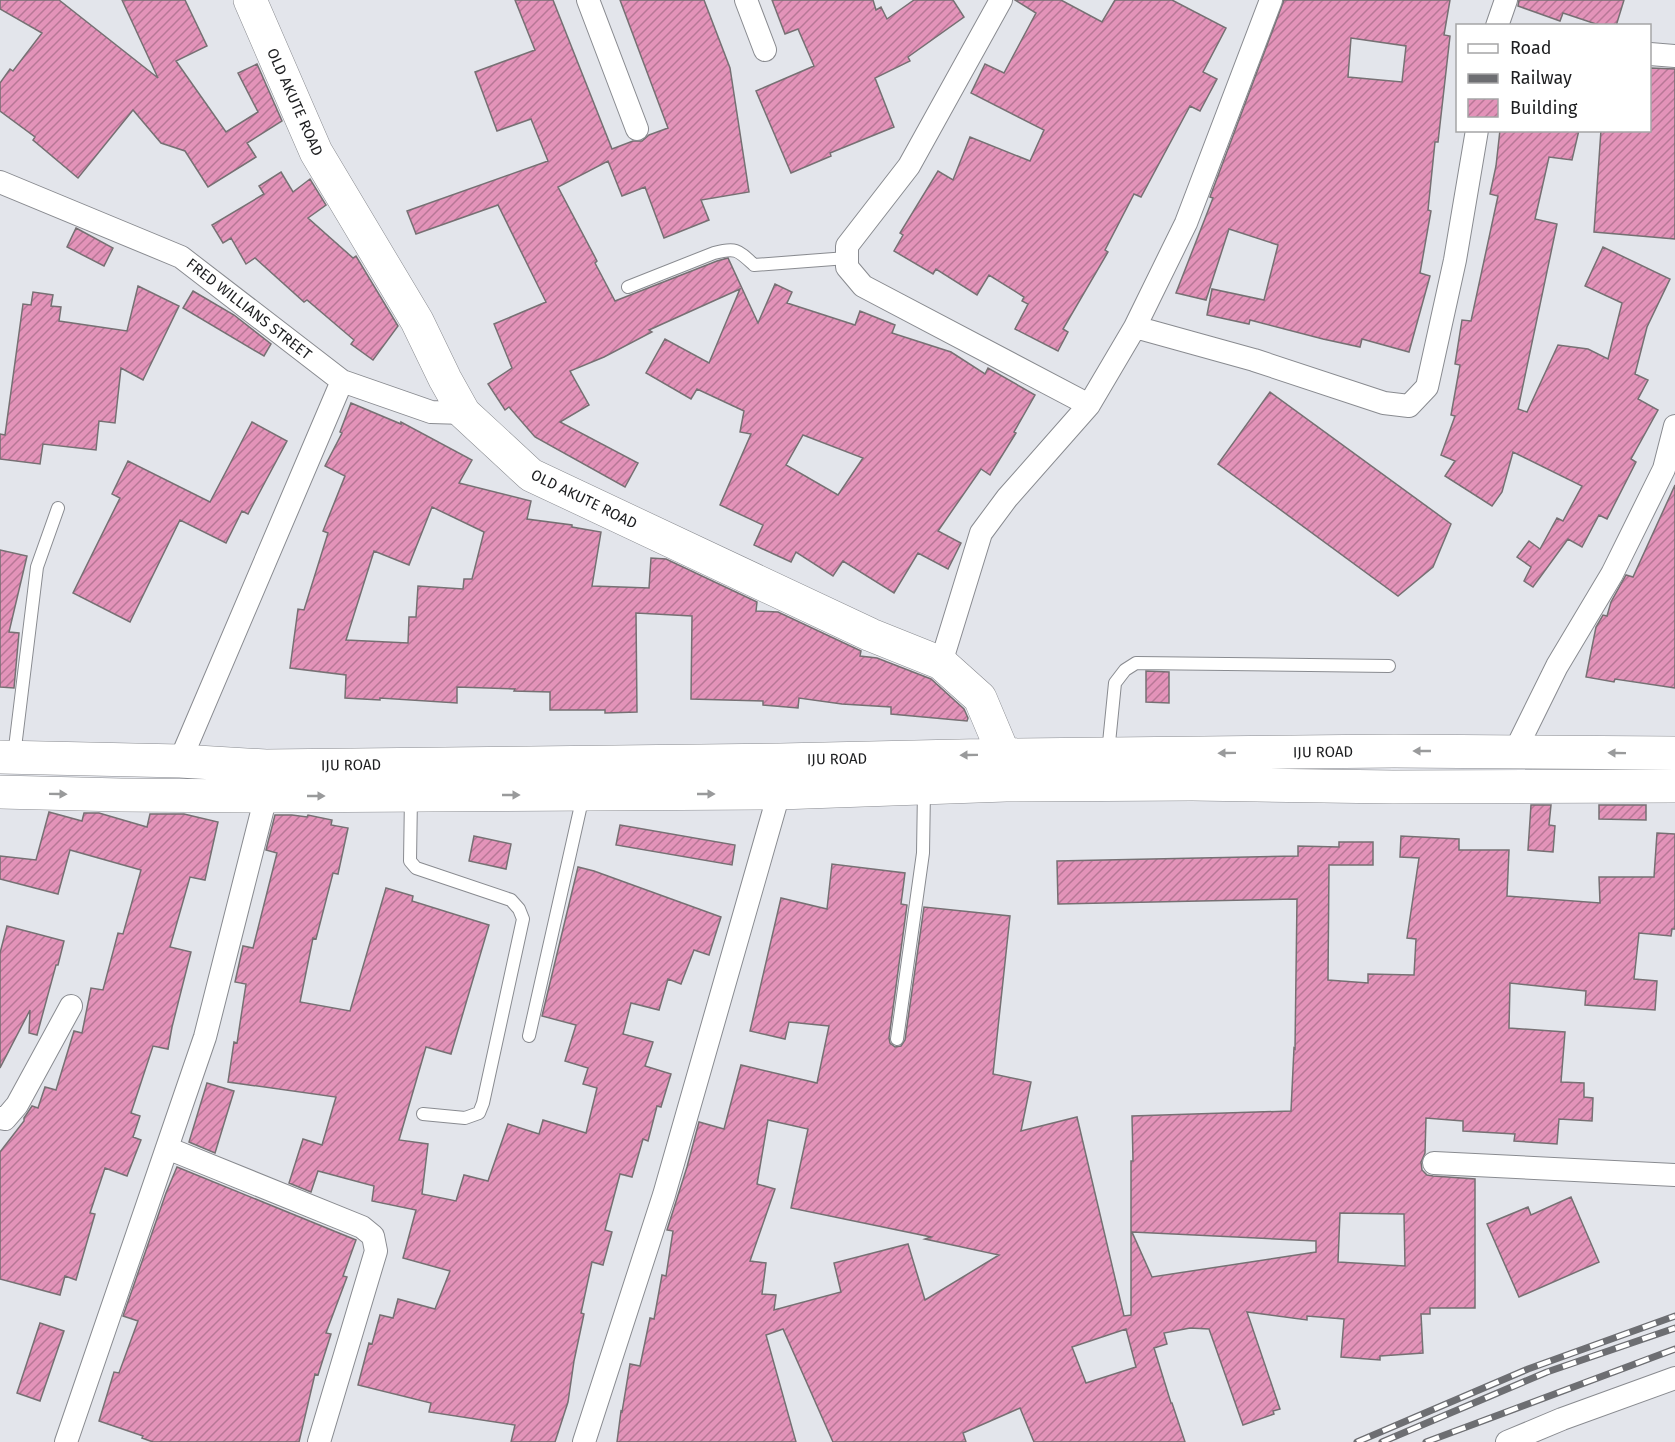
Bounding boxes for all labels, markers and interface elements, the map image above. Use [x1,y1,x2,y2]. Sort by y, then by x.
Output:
legend [1456,24,1651,132]
text: Road [1510,37,1552,59]
street label: OLD AKUTE ROAD [263,45,327,159]
text: Railway [1510,67,1572,89]
text: Building [1510,97,1578,119]
street label: FRED WILLIANS STREET [183,255,315,364]
street label: OLD AKUTE ROAD [528,466,640,532]
street label: IJU ROAD [1293,742,1353,762]
one-way arrow [1412,746,1431,756]
one-way arrow [1217,748,1236,758]
one-way arrow [1607,748,1626,757]
street label: IJU ROAD [807,749,867,769]
one-way arrow [959,751,978,760]
street label: IJU ROAD [321,755,381,775]
one-way arrow [49,789,68,798]
one-way arrow [697,789,716,799]
one-way arrow [502,790,521,800]
one-way arrow [307,791,326,801]

